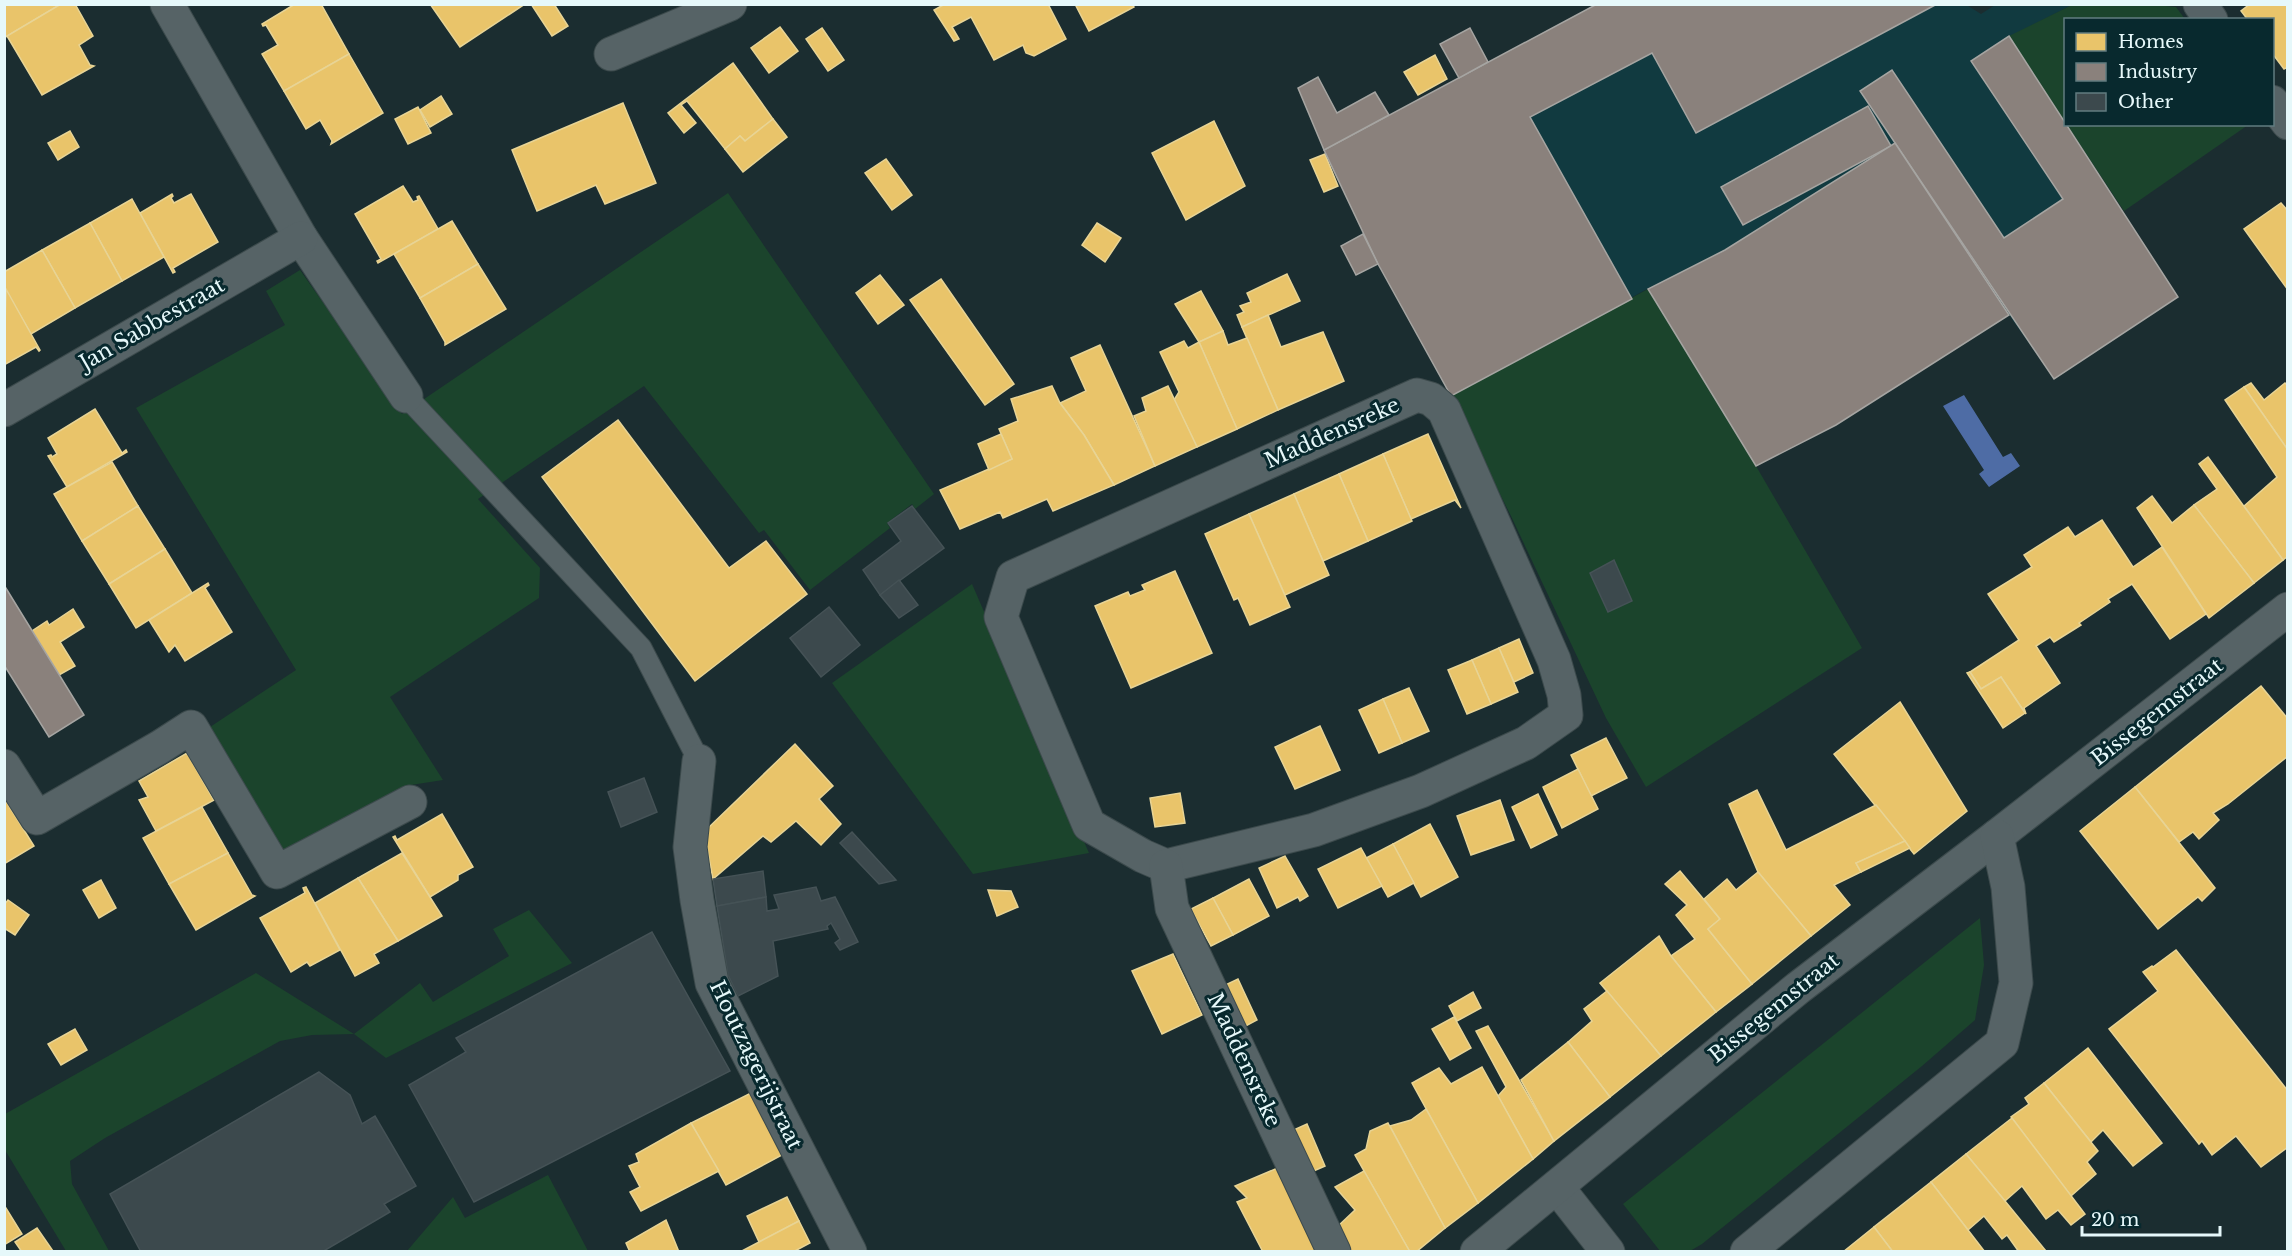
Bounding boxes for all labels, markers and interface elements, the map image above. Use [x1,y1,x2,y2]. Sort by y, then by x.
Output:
legend [2064,18,2274,126]
text: Homes [2118,31,2184,53]
text: Industry [2118,61,2198,83]
text: Other [2118,91,2174,113]
street label: Jan Sabbestraat [72,272,229,378]
street label: Maddensreke [1261,392,1403,474]
street label: Bissegemstraat [2086,652,2228,772]
street label: Bissegemstraat [1704,947,1844,1068]
street label: Houtzagerijstraat [704,976,808,1154]
street label: Maddensreke [1202,989,1286,1131]
scale bar [2082,1199,2220,1237]
text: 20 m [2091,1209,2139,1231]

